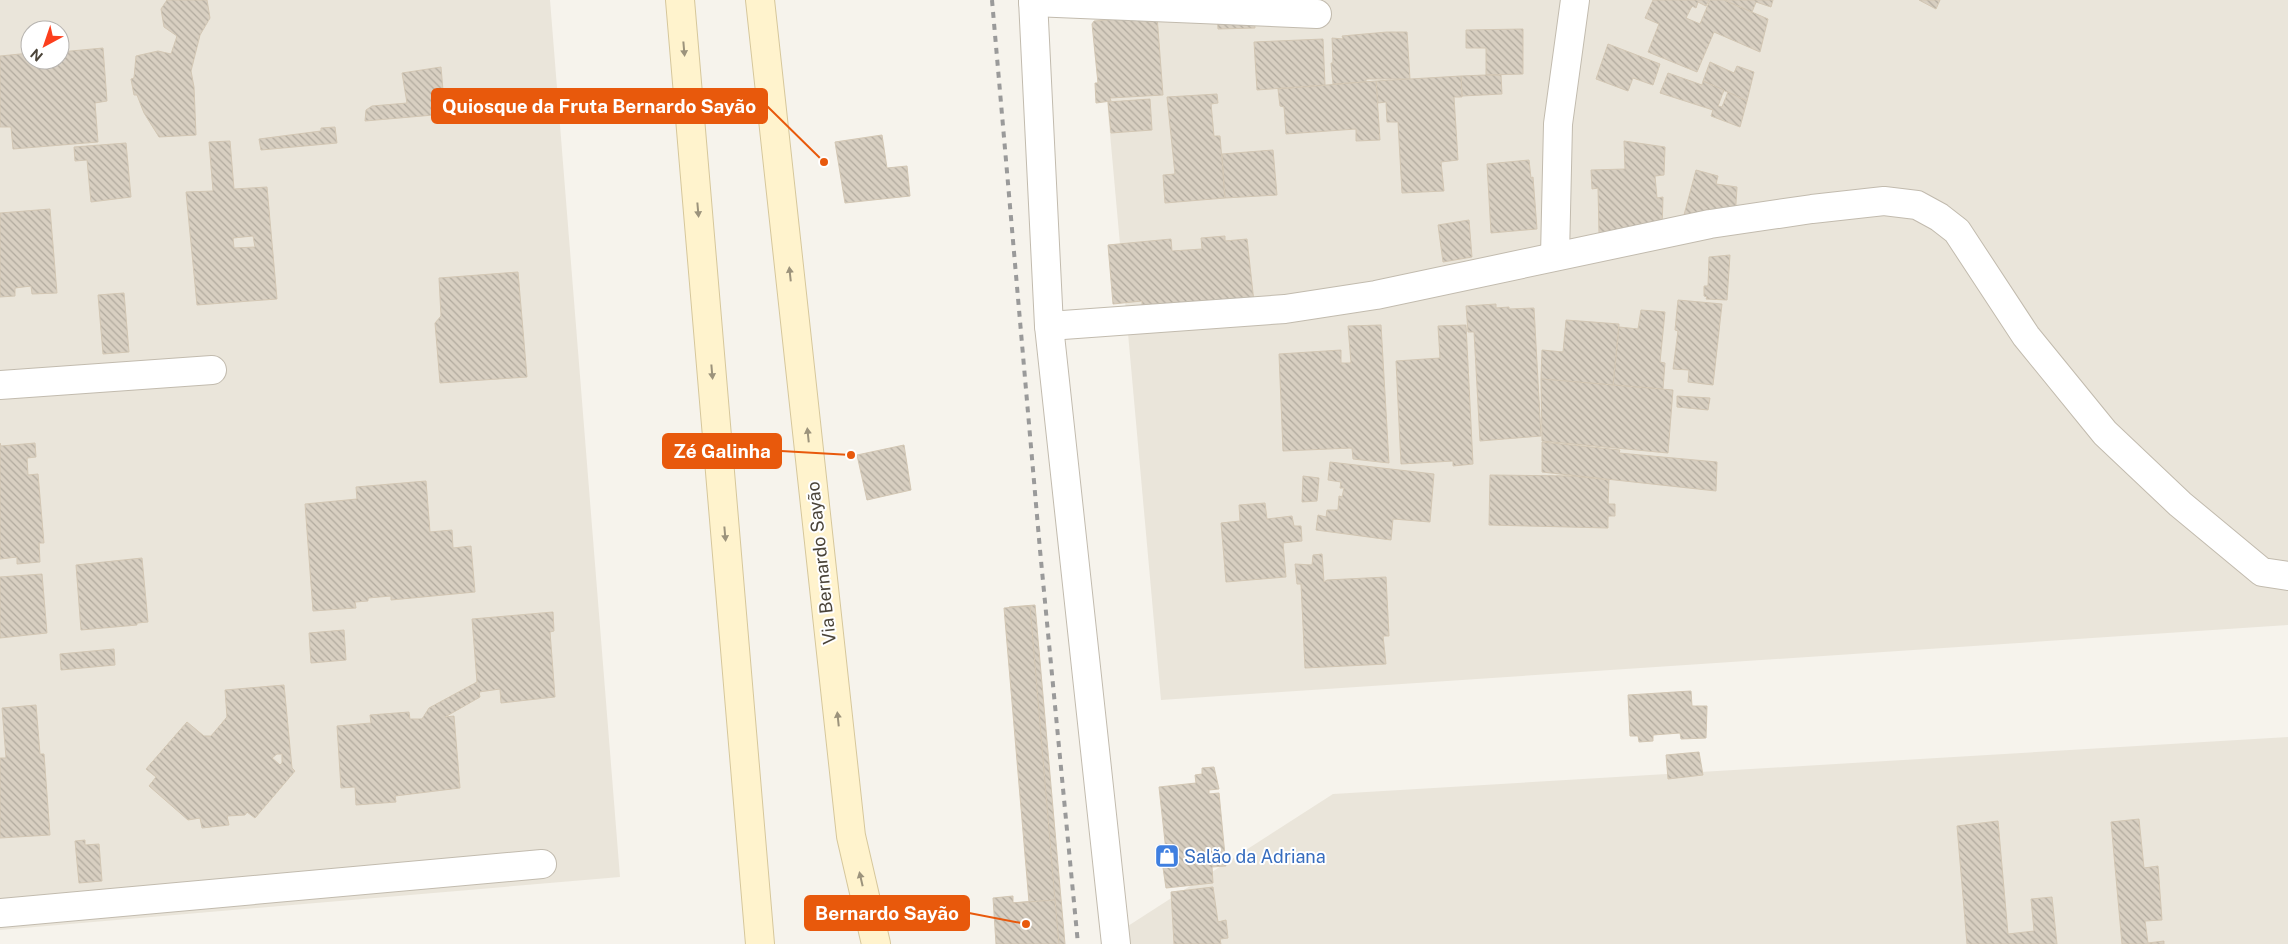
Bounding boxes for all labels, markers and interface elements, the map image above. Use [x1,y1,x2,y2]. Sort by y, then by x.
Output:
north arrow [20,20,70,70]
one-way arrow [681,41,689,57]
text: N [27,45,46,65]
callout: Quiosque da Fruta Bernardo Sayão [432,89,767,123]
text: Quiosque da Fruta Bernardo Sayão [442,95,756,117]
one-way arrow [694,203,702,219]
one-way arrow [786,266,794,282]
one-way arrow [708,365,716,381]
one-way arrow [803,427,811,443]
callout: Zé Galinha [663,434,781,468]
text: Zé Galinha [673,440,771,462]
street label: Via Bernardo Sayão [802,480,840,646]
one-way arrow [722,527,730,543]
one-way arrow [834,711,842,727]
shop icon: Salão da Adriana [1154,843,1180,869]
place label: Salão da Adriana [1184,846,1326,867]
one-way arrow [857,872,865,887]
callout: Bernardo Sayão [805,896,969,930]
text: Bernardo Sayão [815,902,959,924]

